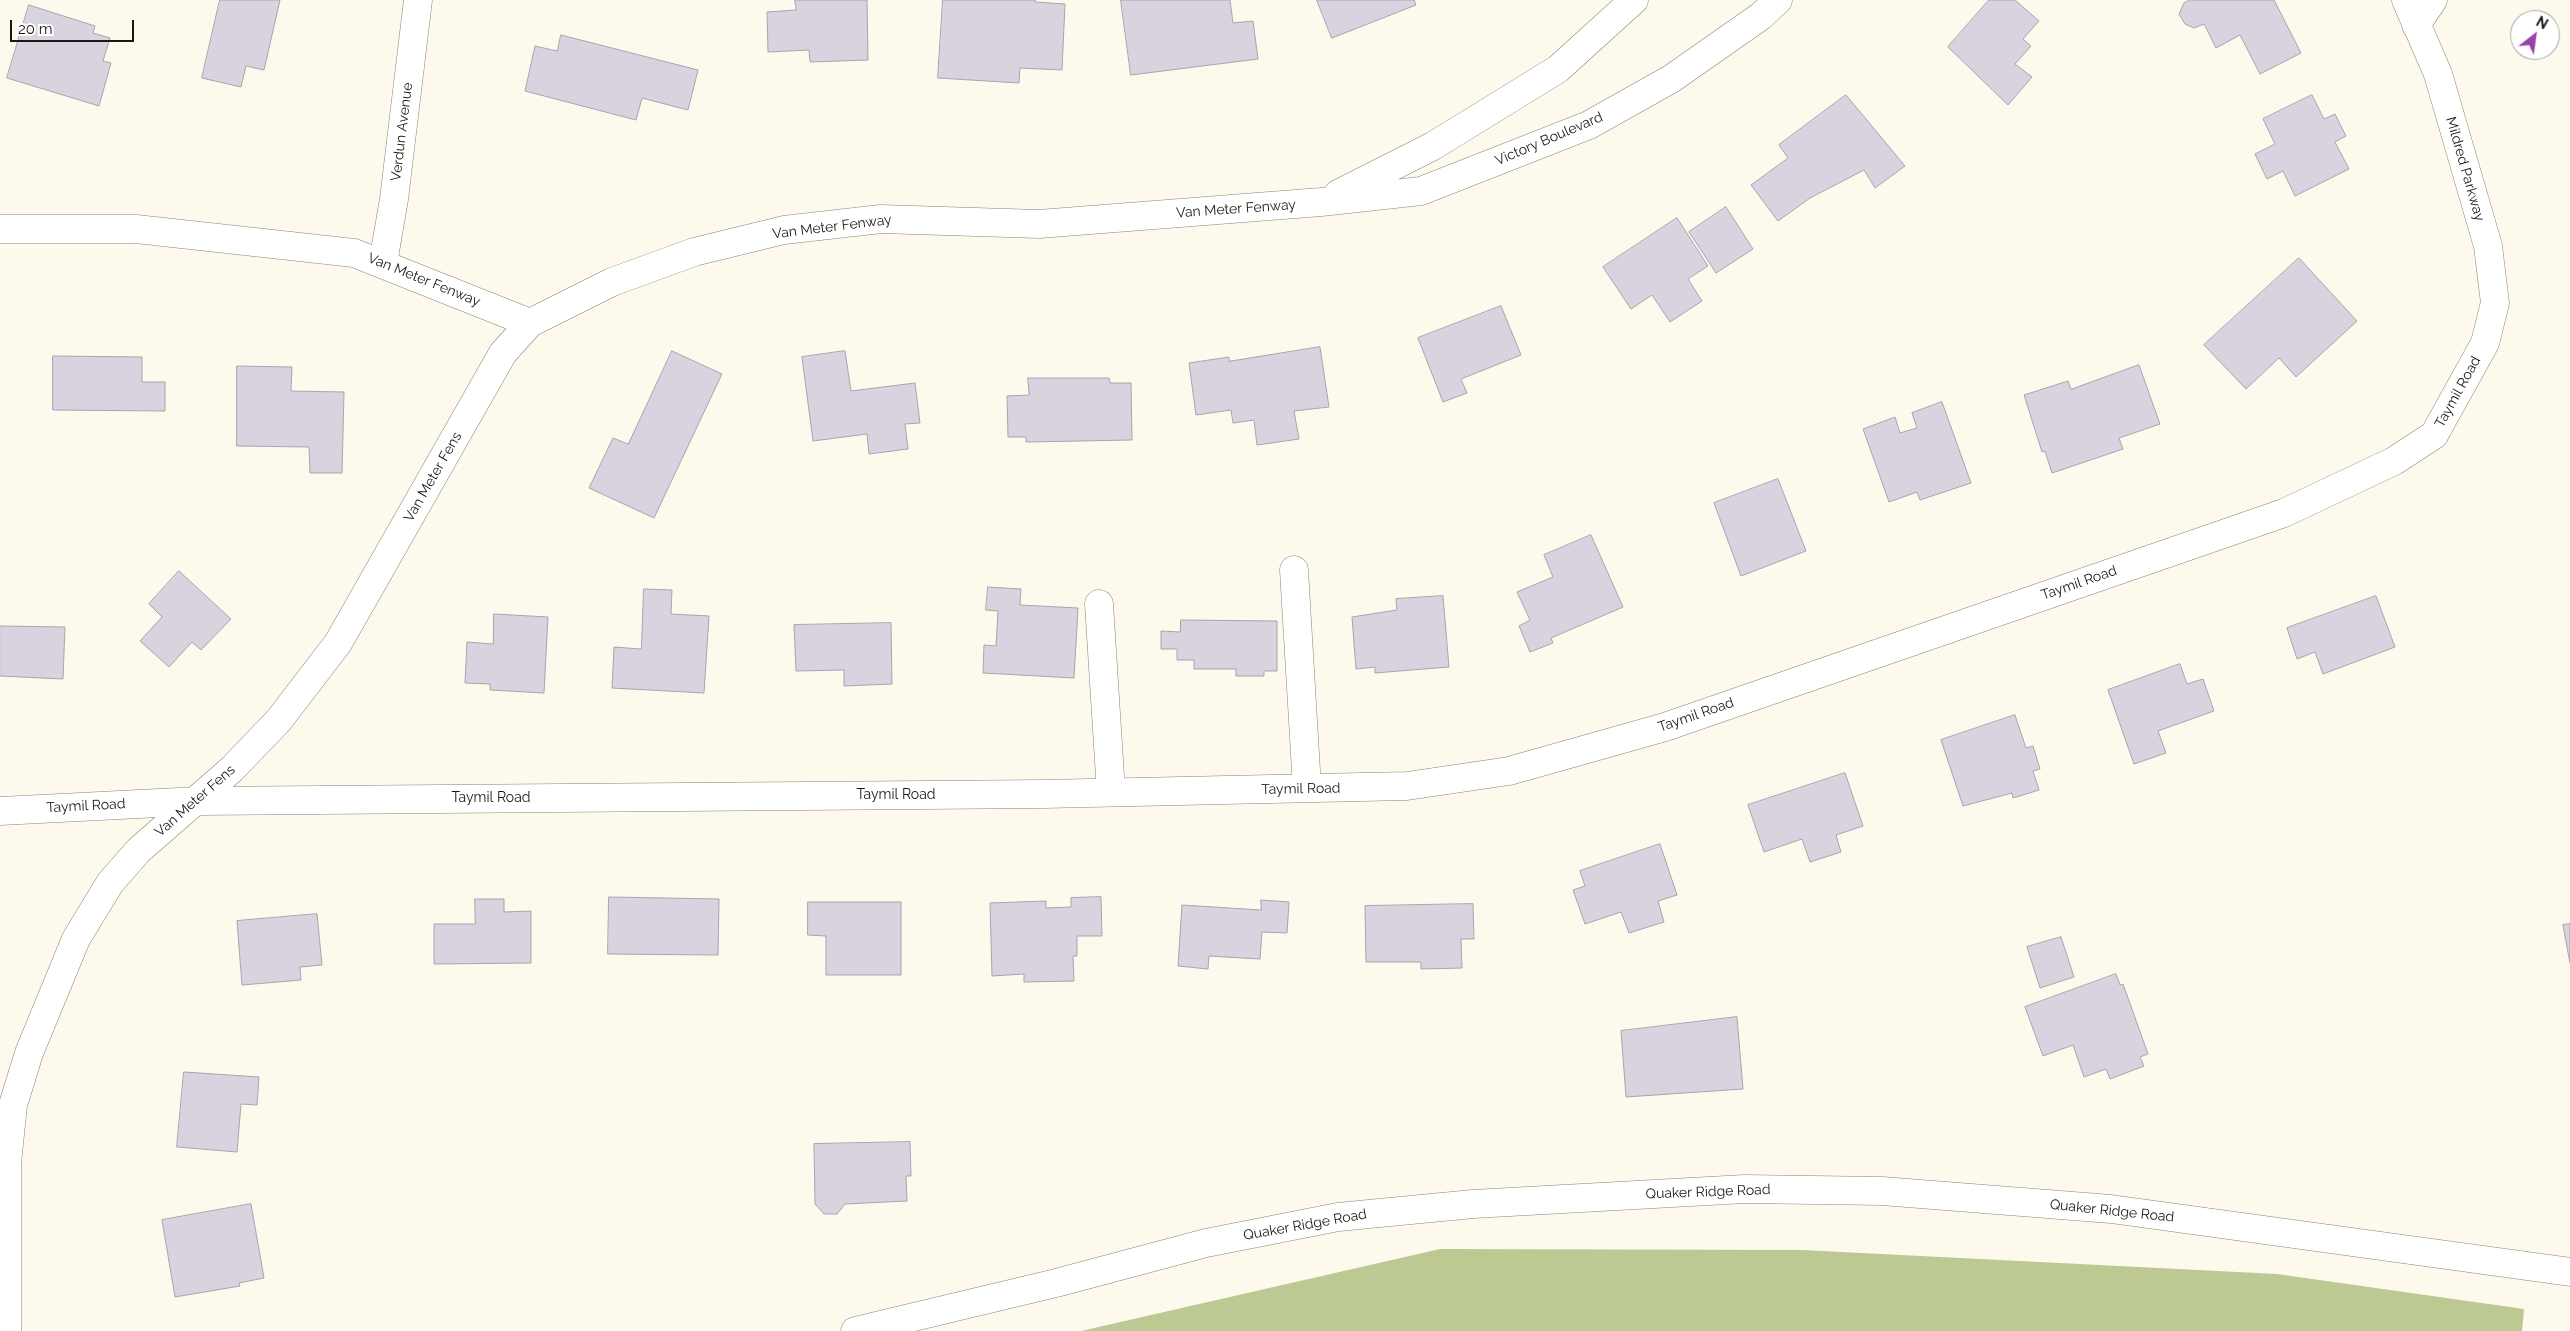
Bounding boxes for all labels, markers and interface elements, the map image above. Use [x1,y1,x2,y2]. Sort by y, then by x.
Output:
scale bar [12,10,136,42]
north arrow [2510,10,2560,60]
text: N [2533,13,2551,32]
text: 20 m [18,20,53,38]
street label: Verdun Avenue [388,82,416,182]
street label: Victory Boulevard [1493,109,1605,169]
street label: Mildred Parkway [2442,115,2488,223]
street label: Van Meter Fenway [1176,196,1296,222]
street label: Van Meter Fenway [771,211,893,243]
street label: Van Meter Fenway [365,250,483,310]
street label: Taymil Road [2432,353,2484,431]
street label: Van Meter Fens [401,429,465,525]
street label: Taymil Road [2039,562,2119,604]
street label: Taymil Road [1656,694,1736,736]
street label: Van Meter Fens [152,762,238,840]
street label: Taymil Road [1261,780,1341,798]
street label: Taymil Road [857,787,935,803]
street label: Taymil Road [452,790,530,806]
street label: Taymil Road [46,796,126,816]
street label: Quaker Ridge Road [1645,1181,1771,1203]
street label: Quaker Ridge Road [2049,1196,2175,1226]
street label: Quaker Ridge Road [1242,1206,1368,1244]

